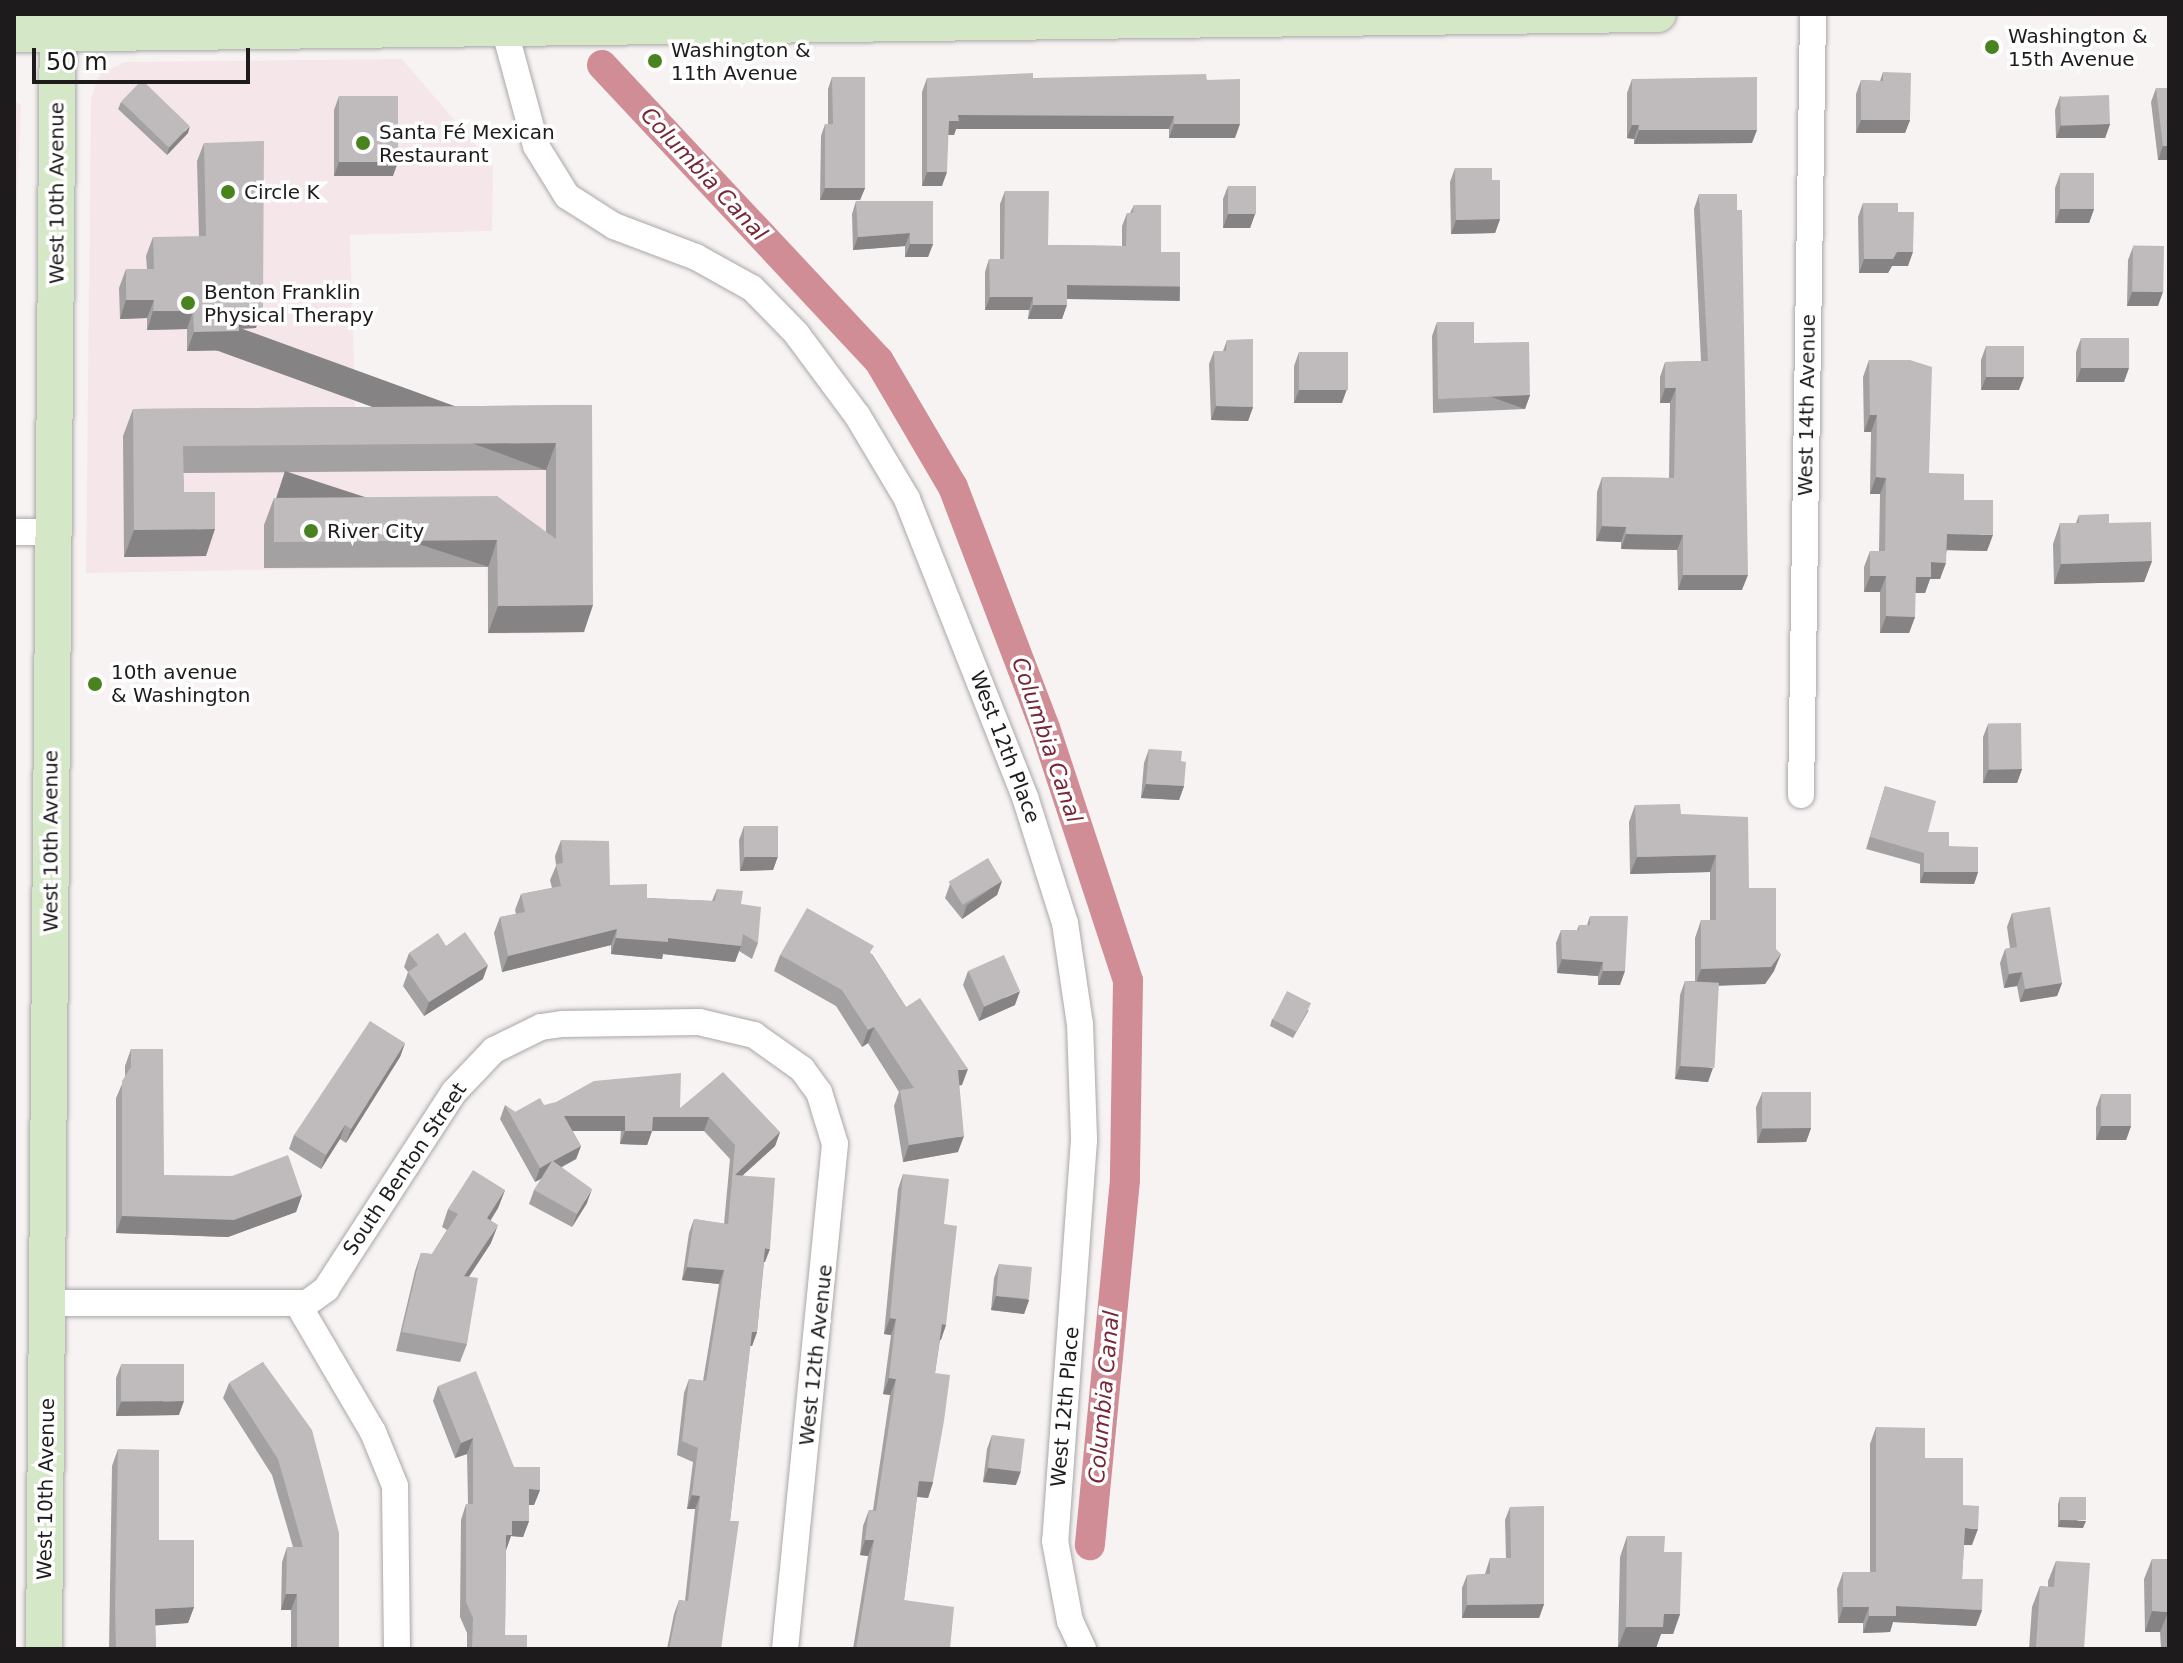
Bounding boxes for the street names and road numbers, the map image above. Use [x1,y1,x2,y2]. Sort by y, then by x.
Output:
street label: West 10th Avenue [45,102,69,284]
street label: West 14th Avenue [1793,314,1821,496]
street label: West 12th Place [965,668,1045,826]
street label: West 10th Avenue [39,750,63,932]
street label: South Benton Street [338,1078,472,1260]
street label: West 12th Avenue [795,1263,837,1447]
street label: West 12th Place [1046,1326,1084,1488]
street label: West 10th Avenue [32,1398,60,1580]

